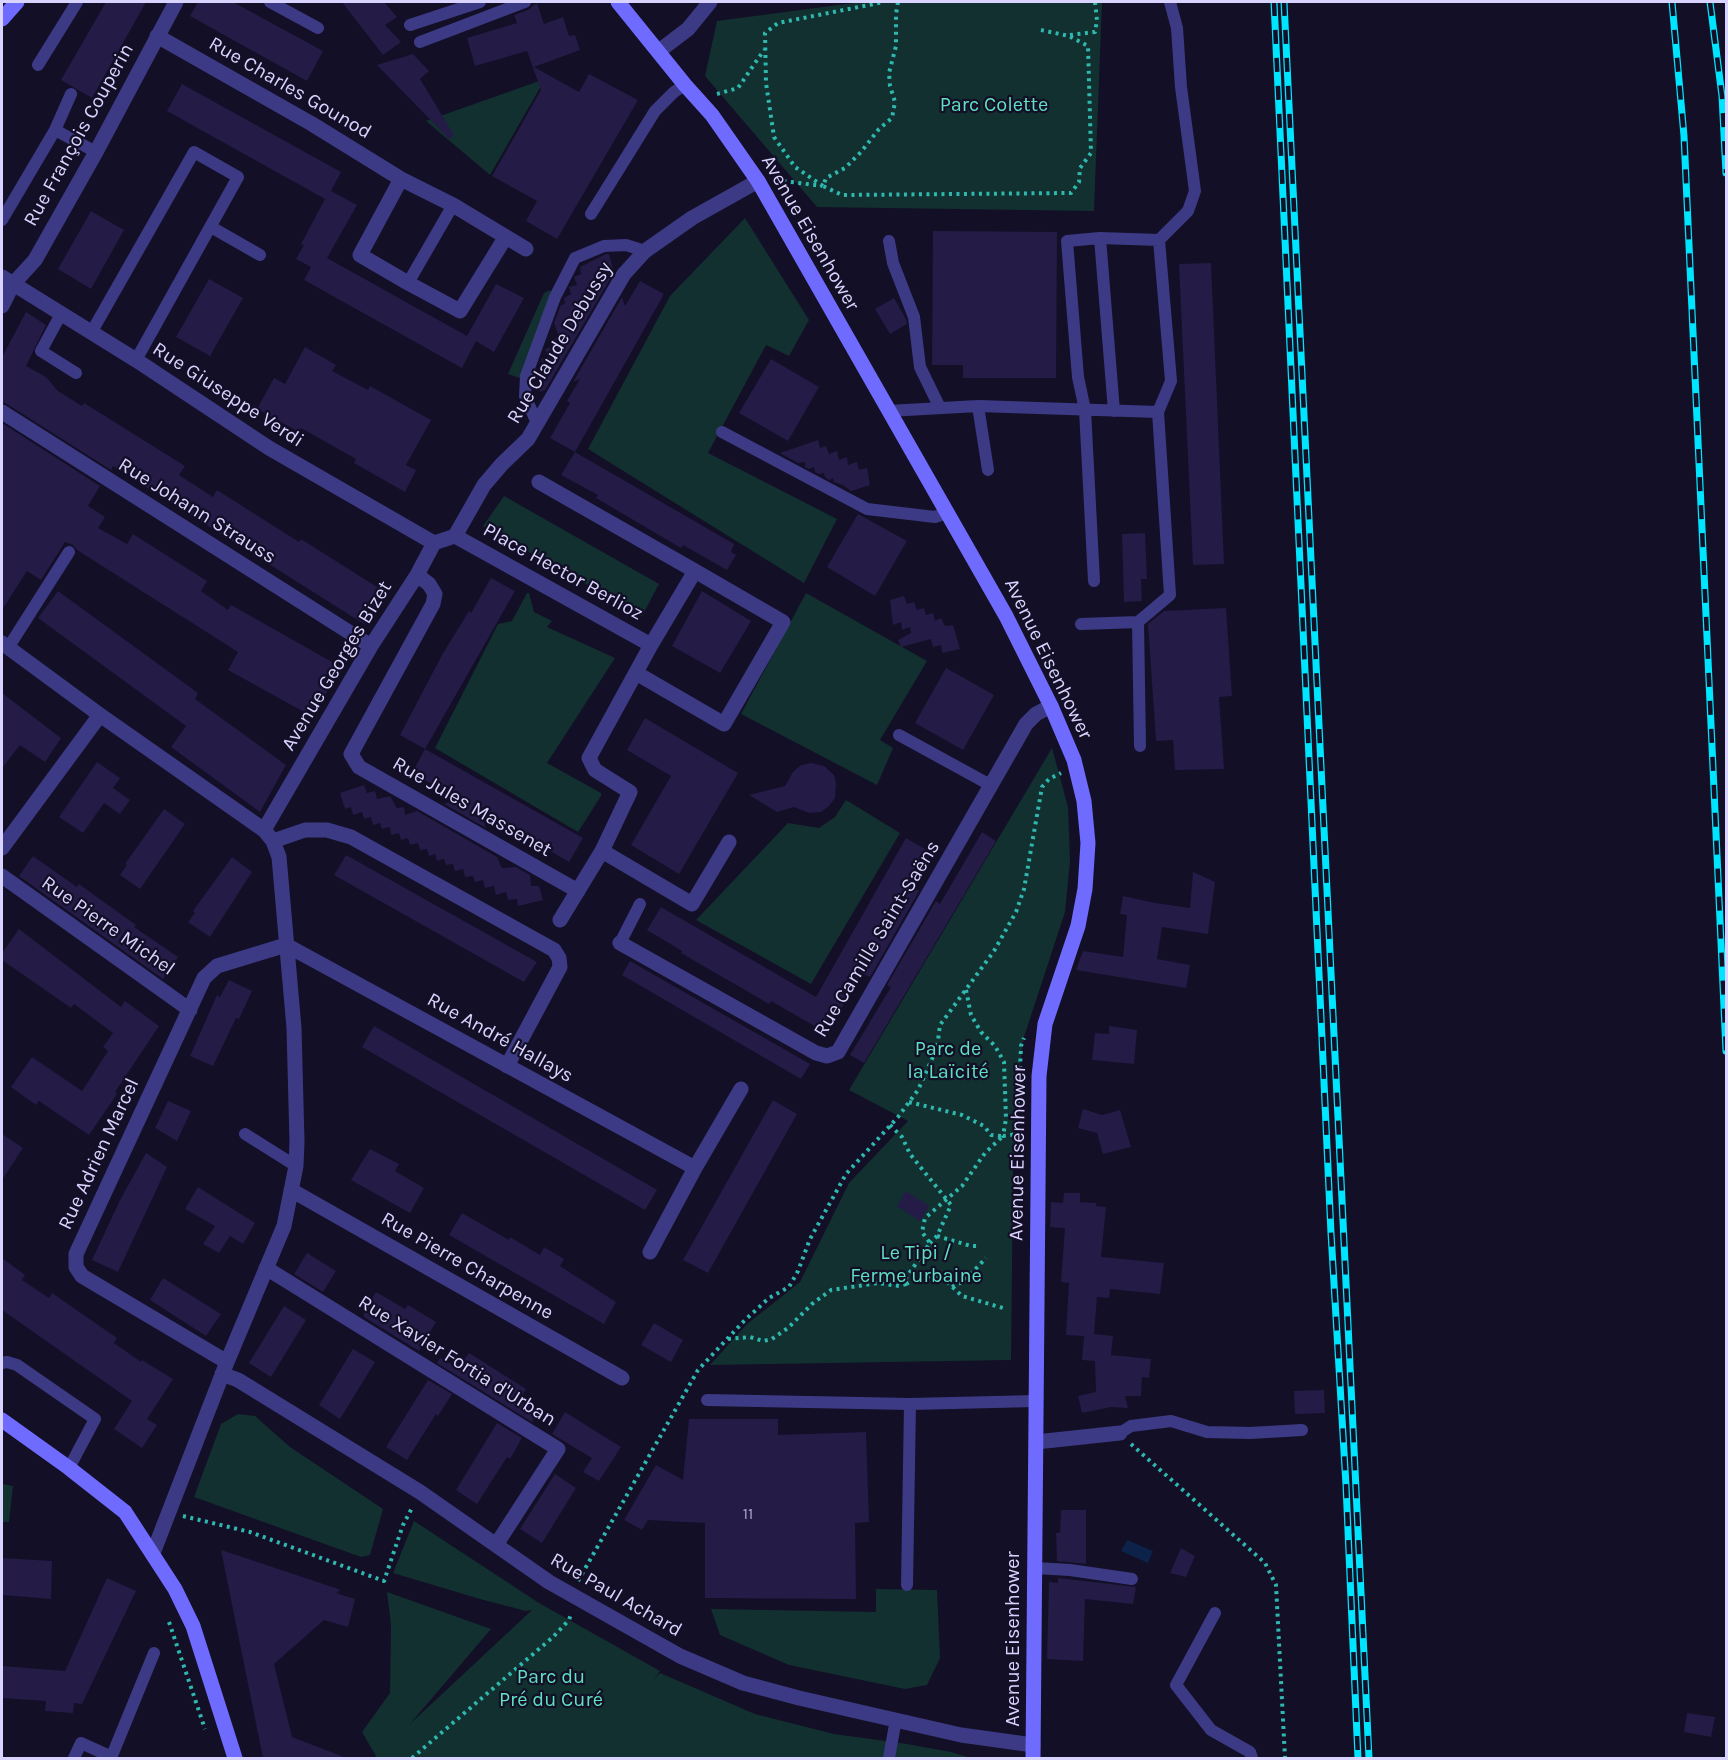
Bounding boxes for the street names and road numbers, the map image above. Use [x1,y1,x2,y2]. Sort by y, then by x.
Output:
street label: Rue Charles Gounod [204,32,376,144]
street label: Rue François Couperin [19,39,139,231]
street label: Avenue Eisenhower [756,151,864,315]
street label: Rue Claude Debussy [502,258,618,428]
street label: Rue Giuseppe Verdi [148,337,308,453]
street label: Rue Johann Strauss [114,453,280,569]
street label: Place Hector Berlioz [479,518,647,626]
street label: Avenue Eisenhower [999,575,1097,743]
street label: Avenue Georges Bizet [277,577,397,755]
street label: Rue Jules Massenet [388,752,556,862]
street label: Rue Camille Saint-Saëns [809,836,945,1042]
street label: Rue Pierre Michel [37,871,179,981]
street label: Rue André Hallays [423,988,577,1088]
street label: Avenue Eisenhower [1004,1065,1032,1241]
street label: Rue Adrien Marcel [53,1074,145,1234]
street label: Rue Pierre Charpenne [377,1207,557,1325]
street label: Rue Xavier Fortia d'Urban [354,1290,560,1432]
street label: Rue Paul Achard [546,1548,686,1642]
street label: Avenue Eisenhower [1001,1551,1025,1727]

